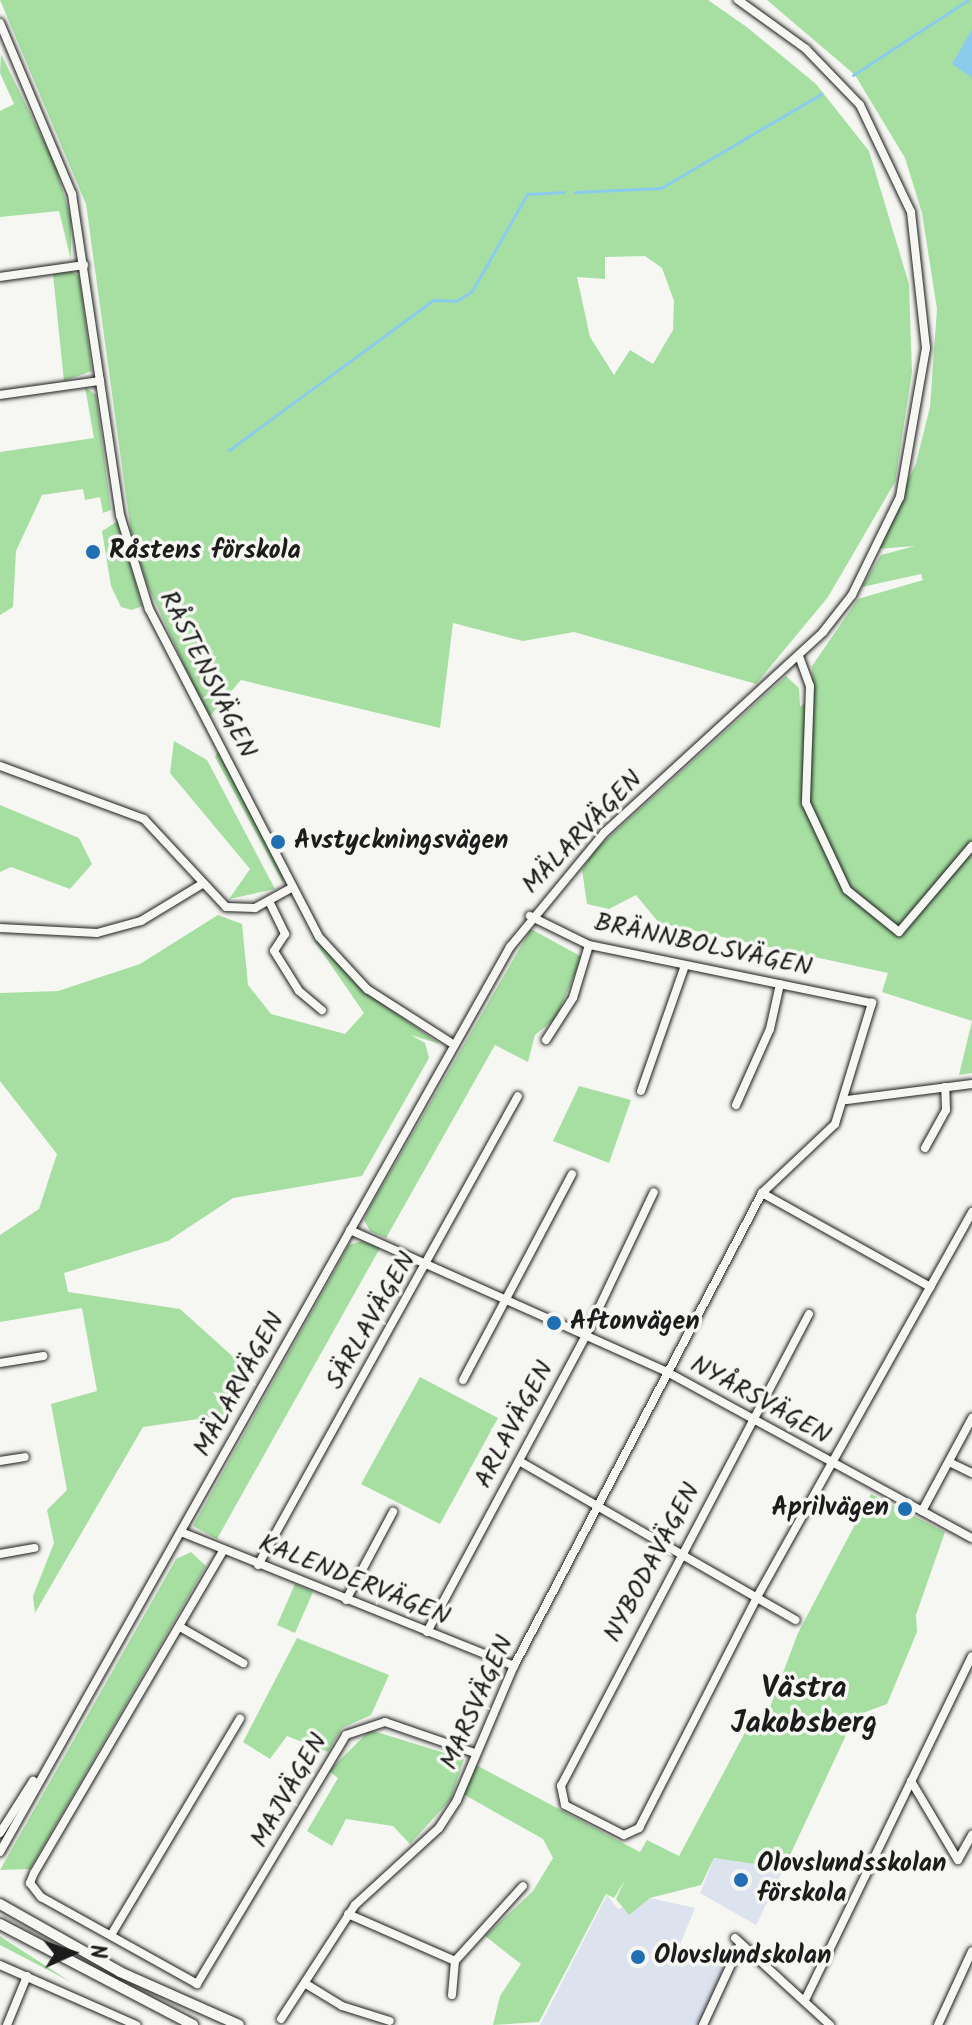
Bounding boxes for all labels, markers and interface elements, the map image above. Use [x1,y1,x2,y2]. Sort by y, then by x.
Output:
place label: Råstens förskola [109,536,301,568]
marker: Råstens förskola [84,543,102,561]
street label: RÅSTENSVÄGEN [151,586,263,764]
street label: MÄLARVÄGEN [516,765,650,901]
place label: Avstyckningsvägen [294,826,509,858]
marker: Avstyckningsvägen [269,833,287,851]
street label: BRÄNNBOLSVÄGEN [591,908,815,984]
street label: SÄRLAVÄGEN [320,1247,424,1395]
place label: Aftonvägen [570,1307,700,1339]
street label: MÄLARVÄGEN [188,1308,292,1462]
marker: Aftonvägen [545,1314,563,1332]
street label: NYÅRSVÄGEN [684,1350,836,1452]
street label: ARLAVÄGEN [469,1356,561,1494]
street label: NYBODAVÄGEN [598,1478,708,1648]
place label: Aprilvägen [772,1493,889,1525]
marker: Aprilvägen [896,1500,914,1518]
street label: KALENDERVÄGEN [254,1528,454,1634]
street label: MARSVÄGEN [435,1631,521,1775]
district label: Västra Jakobsberg [731,1671,877,1742]
street label: MAJVÄGEN [245,1728,335,1854]
place label: Olovslundsskolan förskola [757,1849,946,1910]
marker: Olovslundsskolan förskola [732,1871,750,1889]
north arrow [32,1913,112,1993]
place label: Olovslundskolan [654,1941,831,1973]
text: N [79,1944,114,1960]
marker: Olovslundskolan [629,1948,647,1966]

